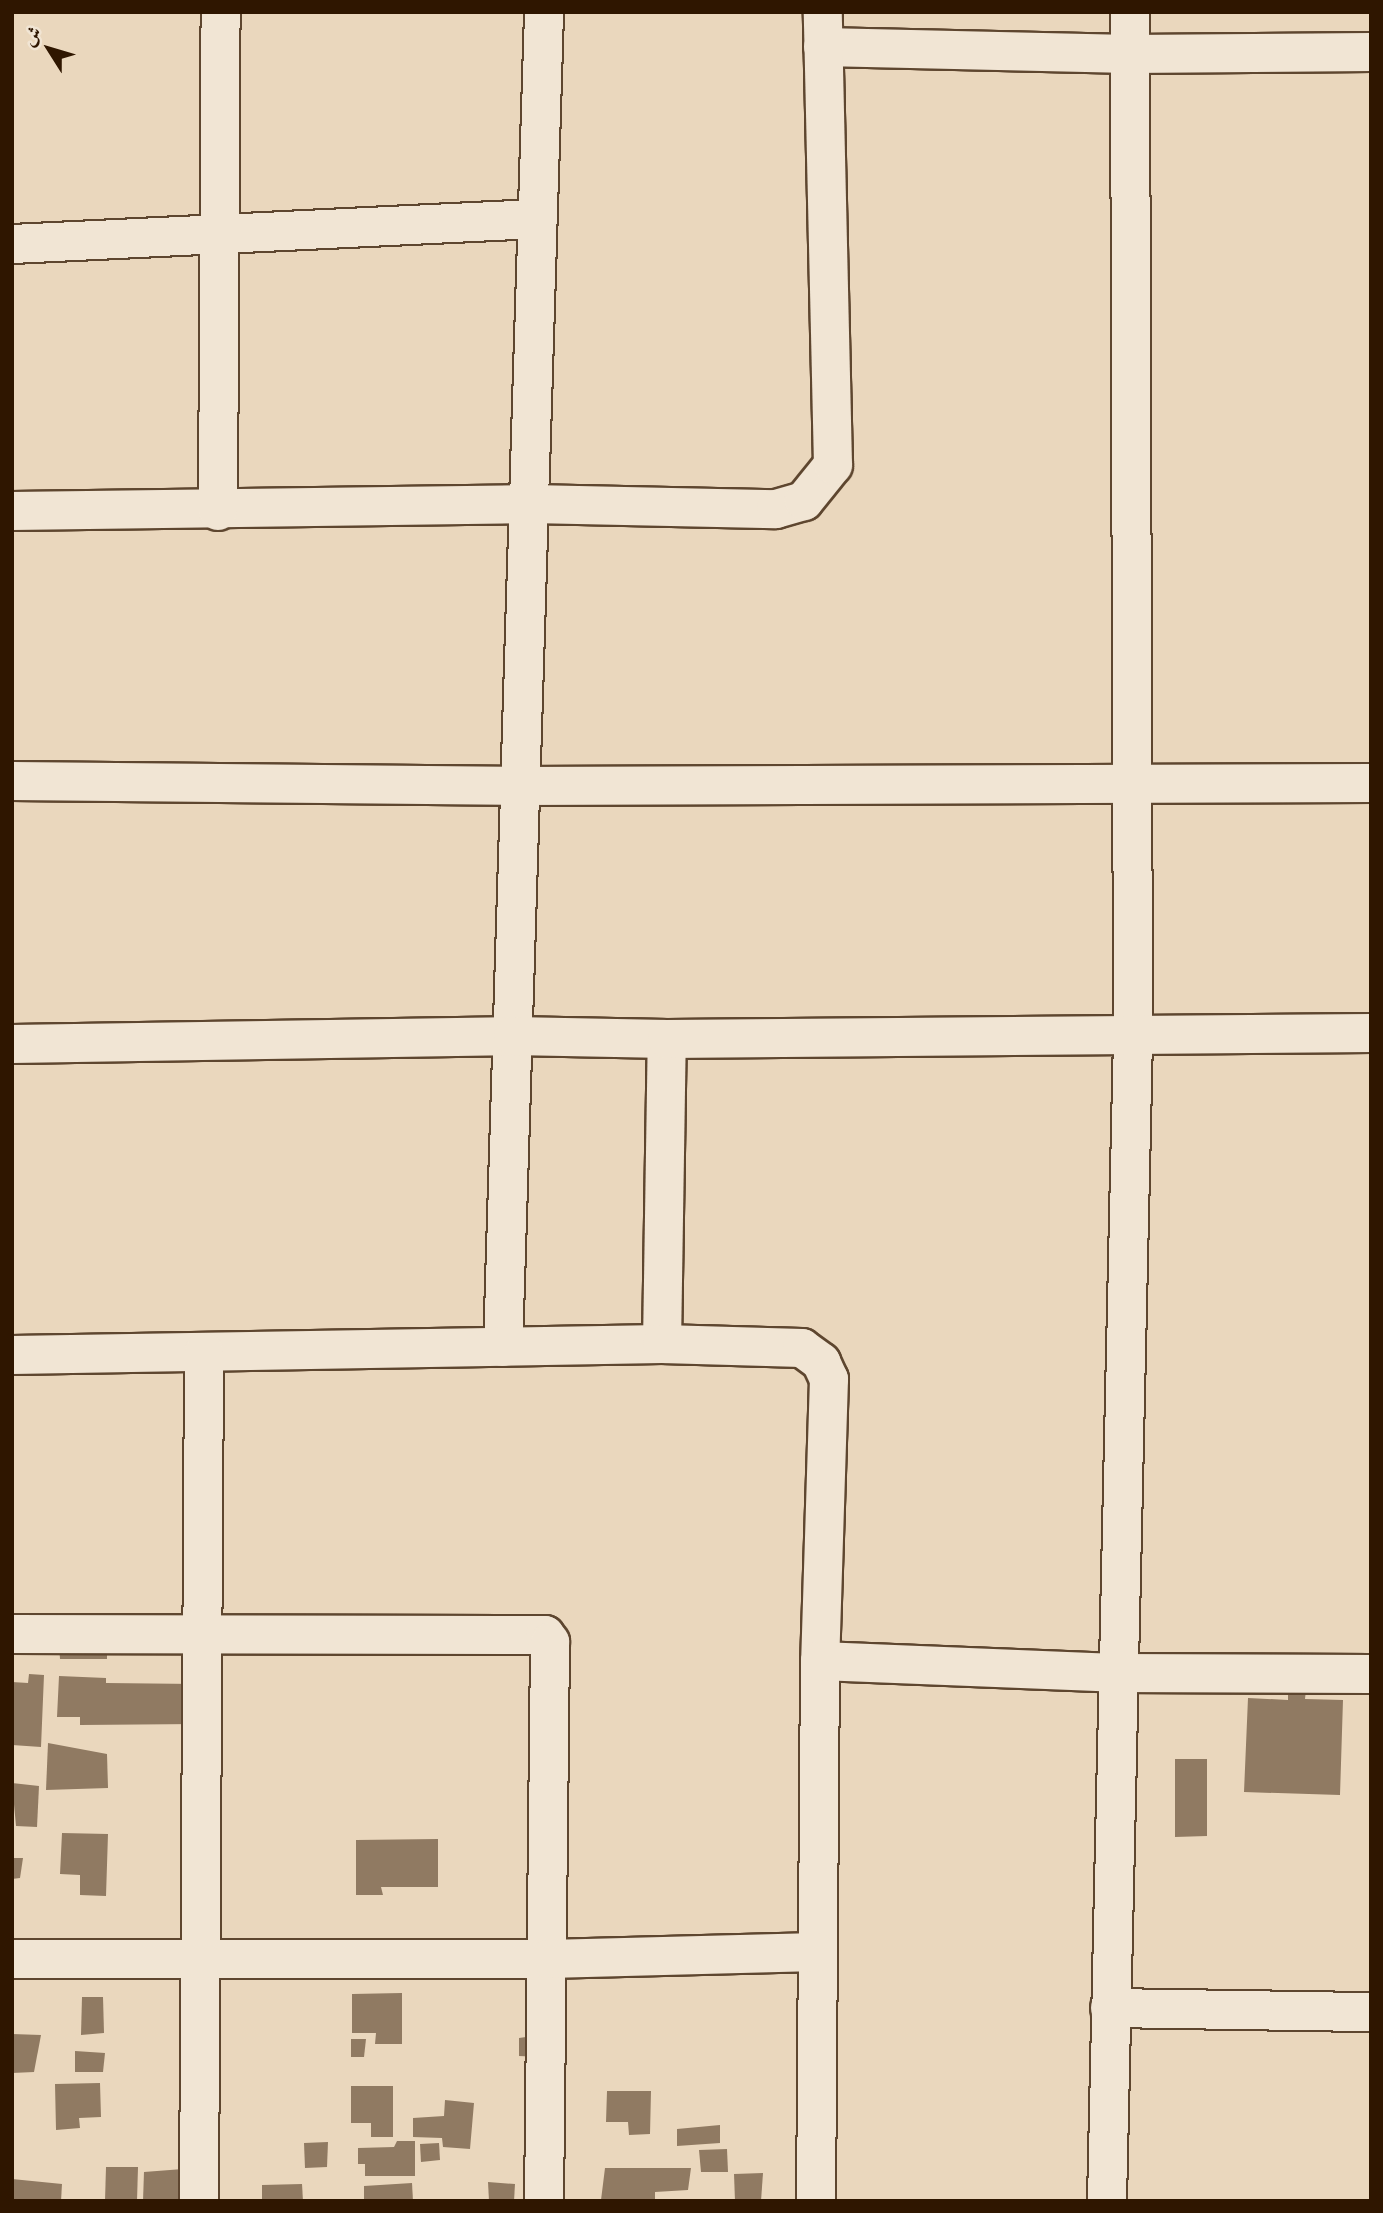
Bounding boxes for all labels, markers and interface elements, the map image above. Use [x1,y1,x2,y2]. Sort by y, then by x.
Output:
north arrow [14,14,84,84]
text: ش [16,21,48,52]

